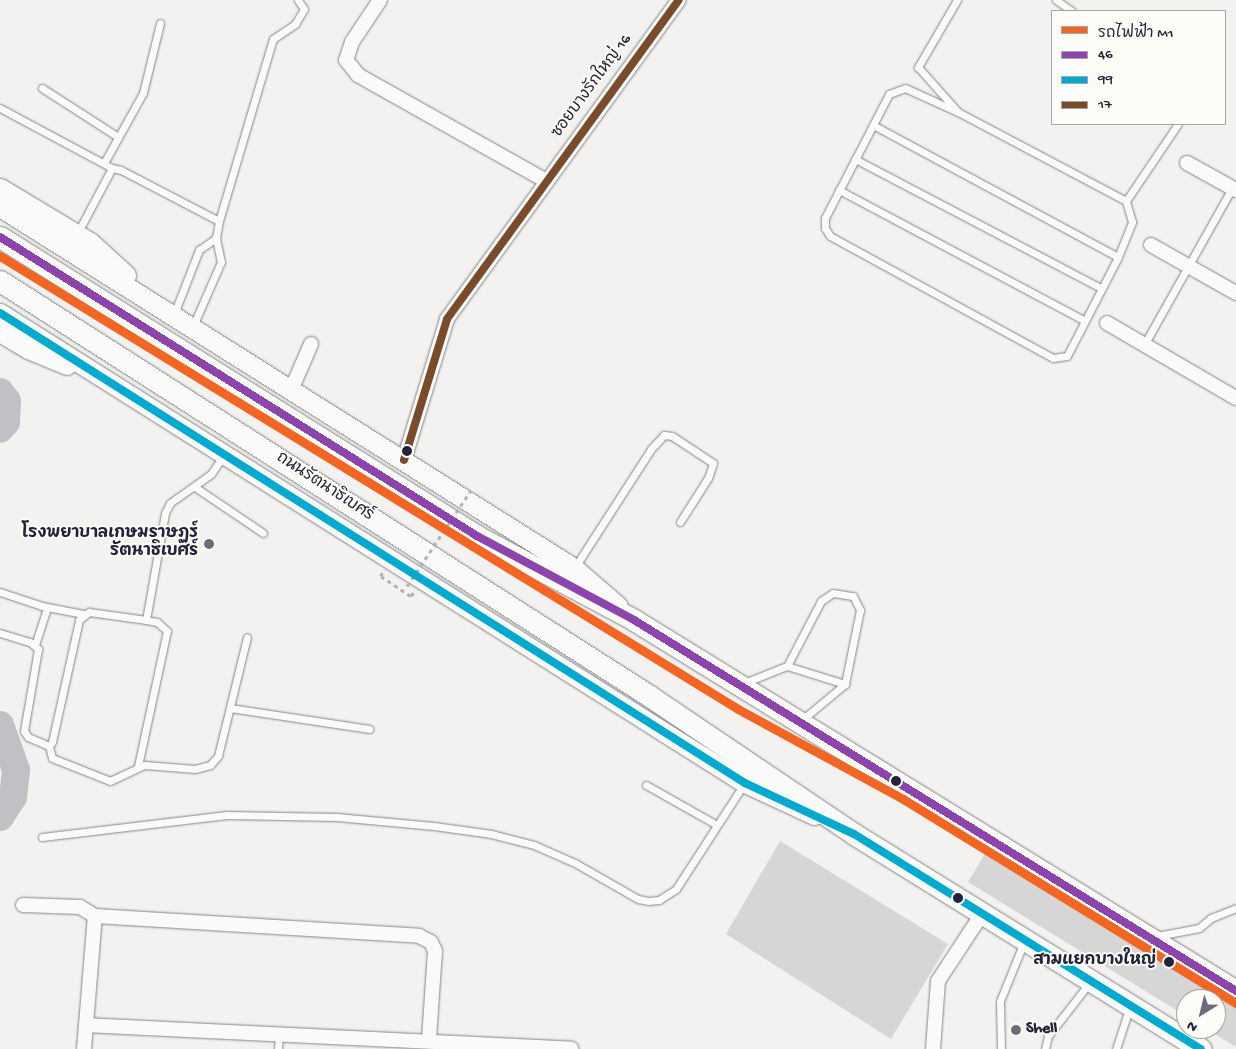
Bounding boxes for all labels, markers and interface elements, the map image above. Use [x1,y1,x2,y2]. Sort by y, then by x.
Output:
legend [1051,10,1226,125]
text: รถไฟฟ้า M1 [1098,25,1174,43]
street label: ซอยบางรักใหญ่ 16 [549,31,637,143]
text: 46 [1098,46,1113,64]
text: 99 [1098,71,1113,89]
text: 17 [1098,96,1112,114]
unlabelled marker [402,446,412,456]
street label: ถนนรัตนาธิเบศร์ [272,449,376,527]
place label: โรงพยาบาลเกษมราษฏร์ รัตนาธิเบศร์ [22,525,198,563]
marker: โรงพยาบาลเกษมราษฏร์ รัตนาธิเบศร์ [202,537,216,551]
unlabelled marker [891,776,901,786]
unlabelled marker [953,893,963,903]
place label: สามแยกบางใหญ่ [1033,952,1156,972]
marker: สามแยกบางใหญ่ [1160,953,1178,971]
north arrow [1176,989,1226,1039]
text: N [1184,1016,1201,1035]
place label: Shell [1026,1020,1057,1040]
marker: Shell [1010,1024,1022,1036]

